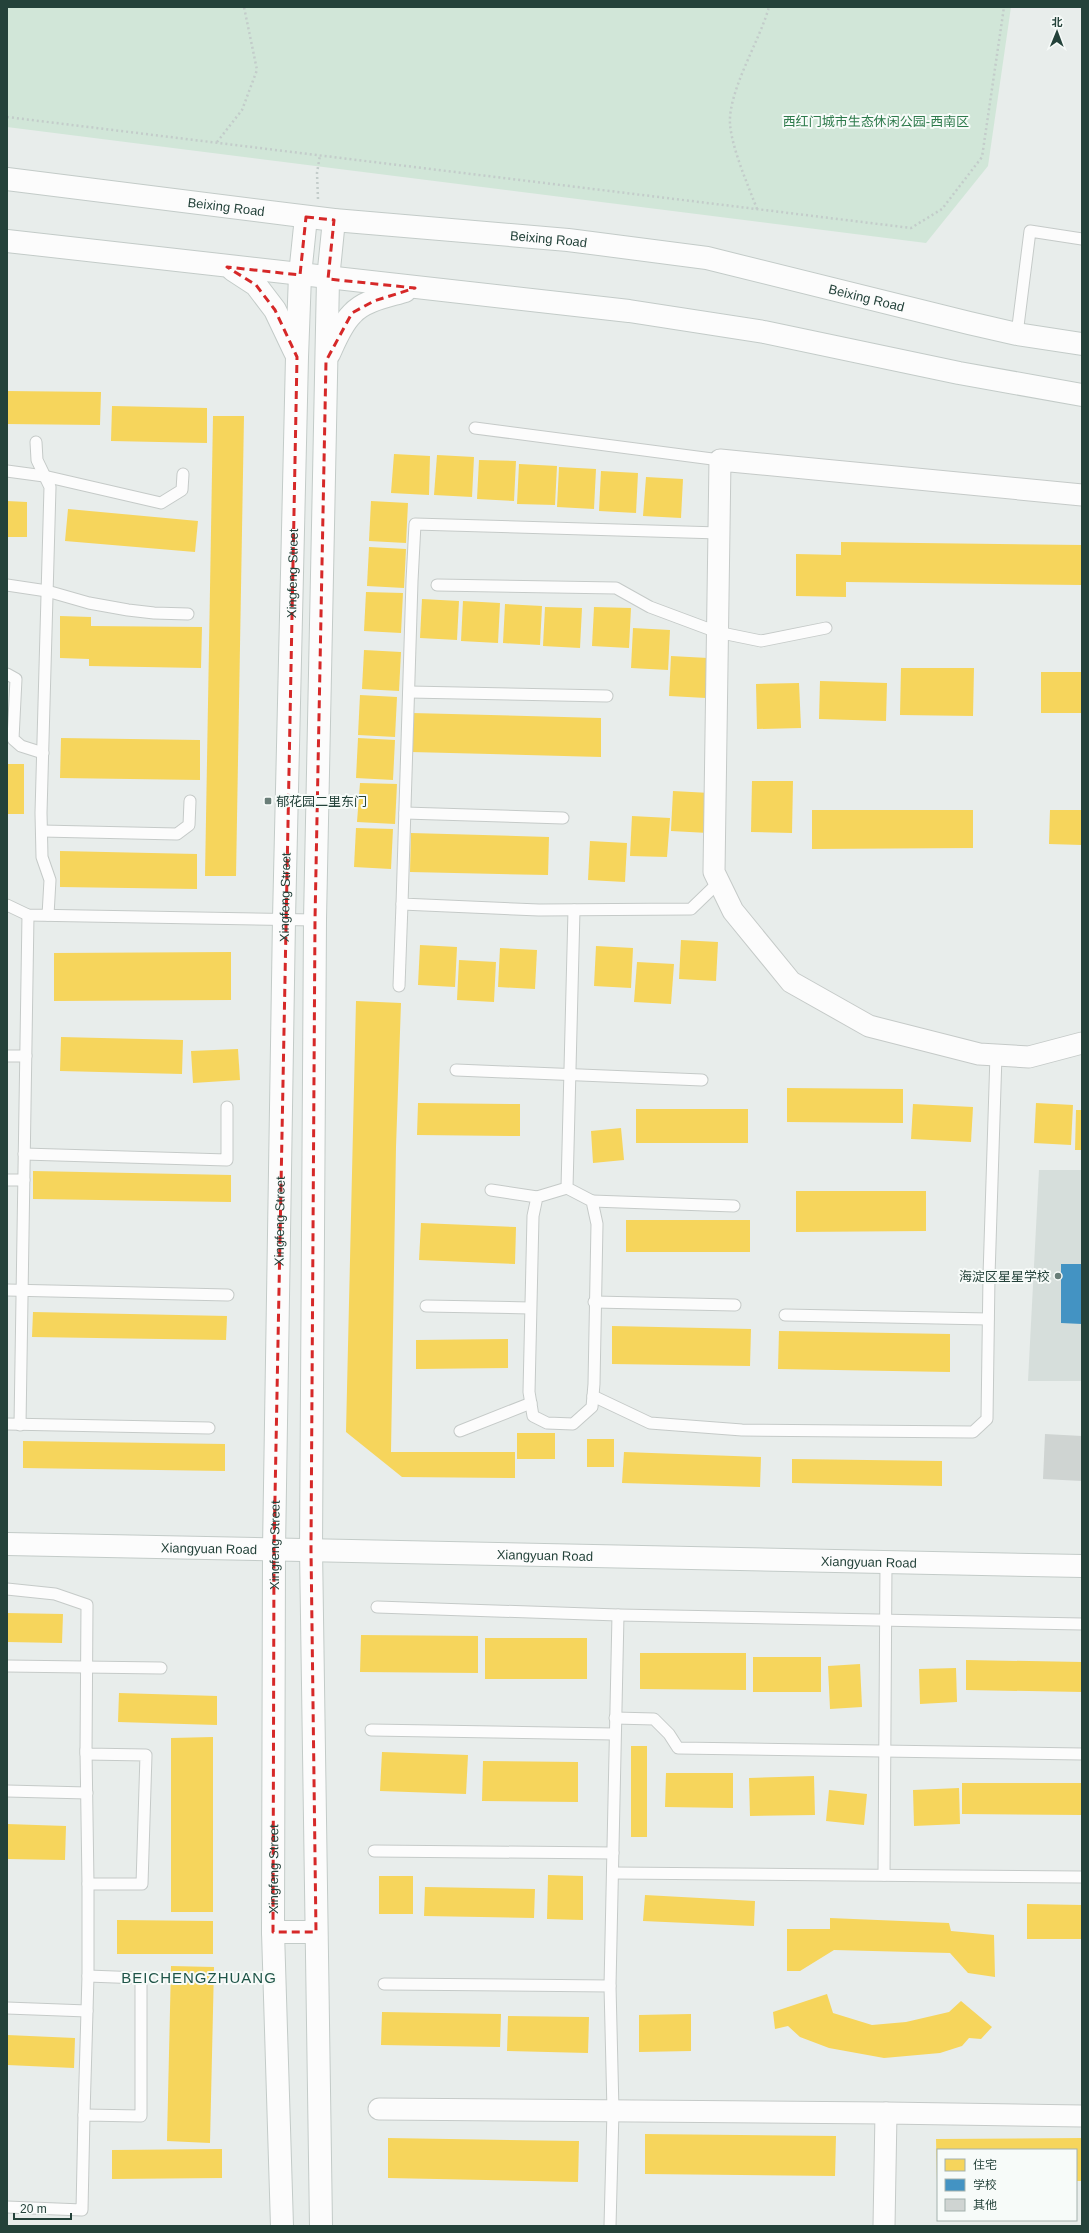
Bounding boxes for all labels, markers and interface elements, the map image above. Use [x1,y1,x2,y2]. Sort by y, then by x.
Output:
north arrow [1037,12,1077,52]
text: 北 [1052,16,1063,28]
park label: 西红门城市生态休闲公园-西南区 [783,114,969,129]
street label: Beixing Road [187,195,266,219]
street label: Beixing Road [509,228,588,250]
street label: Beixing Road [827,281,906,315]
street label: Xingfeng Street [284,528,301,618]
place label: 郁花园二里东门 [276,794,367,809]
marker: 郁花园二里东门 [263,796,273,806]
street label: Xingfeng Street [277,852,294,942]
street label: Xingfeng Street [271,1176,288,1266]
place label: 海淀区星星学校 [959,1269,1050,1284]
marker: 海淀区星星学校 [1053,1271,1063,1281]
street label: Xingfeng Street [267,1500,283,1590]
street label: Xiangyuan Road [161,1540,257,1557]
street label: Xiangyuan Road [497,1547,593,1564]
street label: Xiangyuan Road [821,1554,917,1571]
street label: Xingfeng Street [266,1824,281,1914]
district label: BEICHENGZHUANG [121,1969,277,1986]
legend [937,2149,1077,2221]
text: 住宅 [973,2158,997,2172]
text: 学校 [973,2178,997,2192]
scale bar [14,2195,71,2221]
text: 其他 [973,2198,997,2212]
text: 20 m [20,2202,47,2216]

